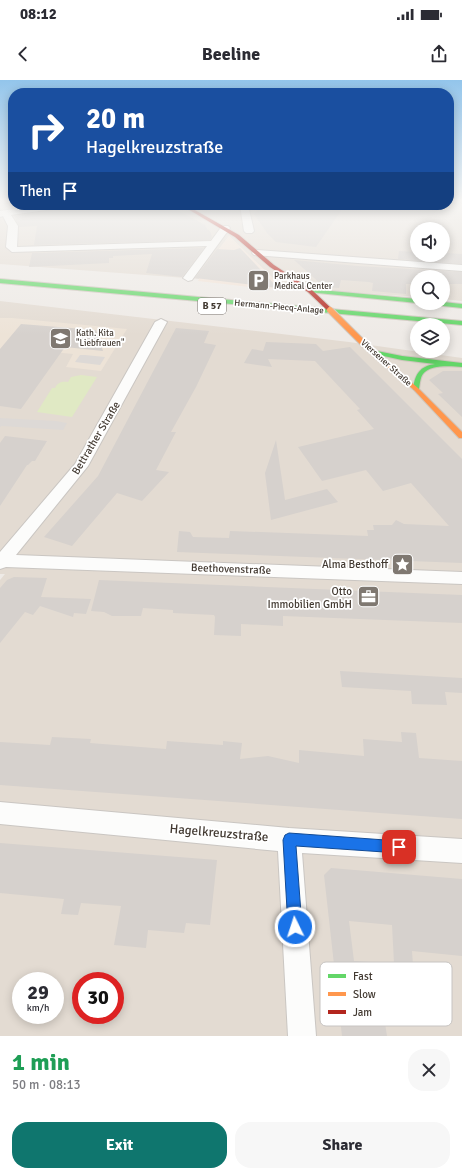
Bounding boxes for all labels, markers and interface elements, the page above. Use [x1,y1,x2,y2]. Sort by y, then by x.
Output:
text: 08:12 [20,5,57,23]
icon: back [12,43,34,65]
text: Beeline [202,43,260,65]
icon: share [428,43,450,65]
text: 20 m [86,102,145,136]
icon: right [20,104,72,156]
text: Hagelkreuzstraße [86,136,223,158]
icon: arrive [59,180,81,202]
text: Then [20,182,51,200]
map controls [410,222,450,358]
button: sound [410,222,450,262]
parking icon: Parkhaus Medical Center [246,268,272,294]
button: search [410,270,450,310]
place label: Parkhaus Medical Center [274,271,333,292]
road number: B 57 [198,298,226,314]
street label: Hermann-Piecq-Anlage [234,298,325,316]
button: layers [410,318,450,358]
school or university icon: Kath. Kita "Liebfrauen" [47,325,73,351]
place label: Kath. Kita "Liebfrauen" [76,328,125,349]
street label: Viersener Straße [358,337,414,389]
street label: Bettrather Straße [69,399,123,477]
place icon: Alma Besthoff [390,551,416,577]
place label: Alma Besthoff [322,558,389,571]
street label: Beethovenstraße [191,561,271,577]
office icon: Otto Immobilien GmbH [355,584,381,610]
place label: Otto Immobilien GmbH [268,585,352,611]
street label: Hagelkreuzstraße [169,821,269,845]
pin [382,830,416,864]
icon: arrive [388,836,410,858]
position arrow [274,906,316,948]
legend [320,962,452,1026]
text: Fast [353,970,373,983]
speed limit sign: 30 [72,972,124,1024]
text: 29 [27,980,49,1005]
text: Slow [353,988,376,1001]
text: km/h [27,1002,49,1014]
text: Jam [353,1006,372,1019]
text: 1 min [12,1047,70,1077]
button: close [408,1049,450,1091]
text: 50 m · 08:13 [12,1077,81,1093]
button: Exit [12,1122,227,1168]
button: Share [235,1122,450,1168]

